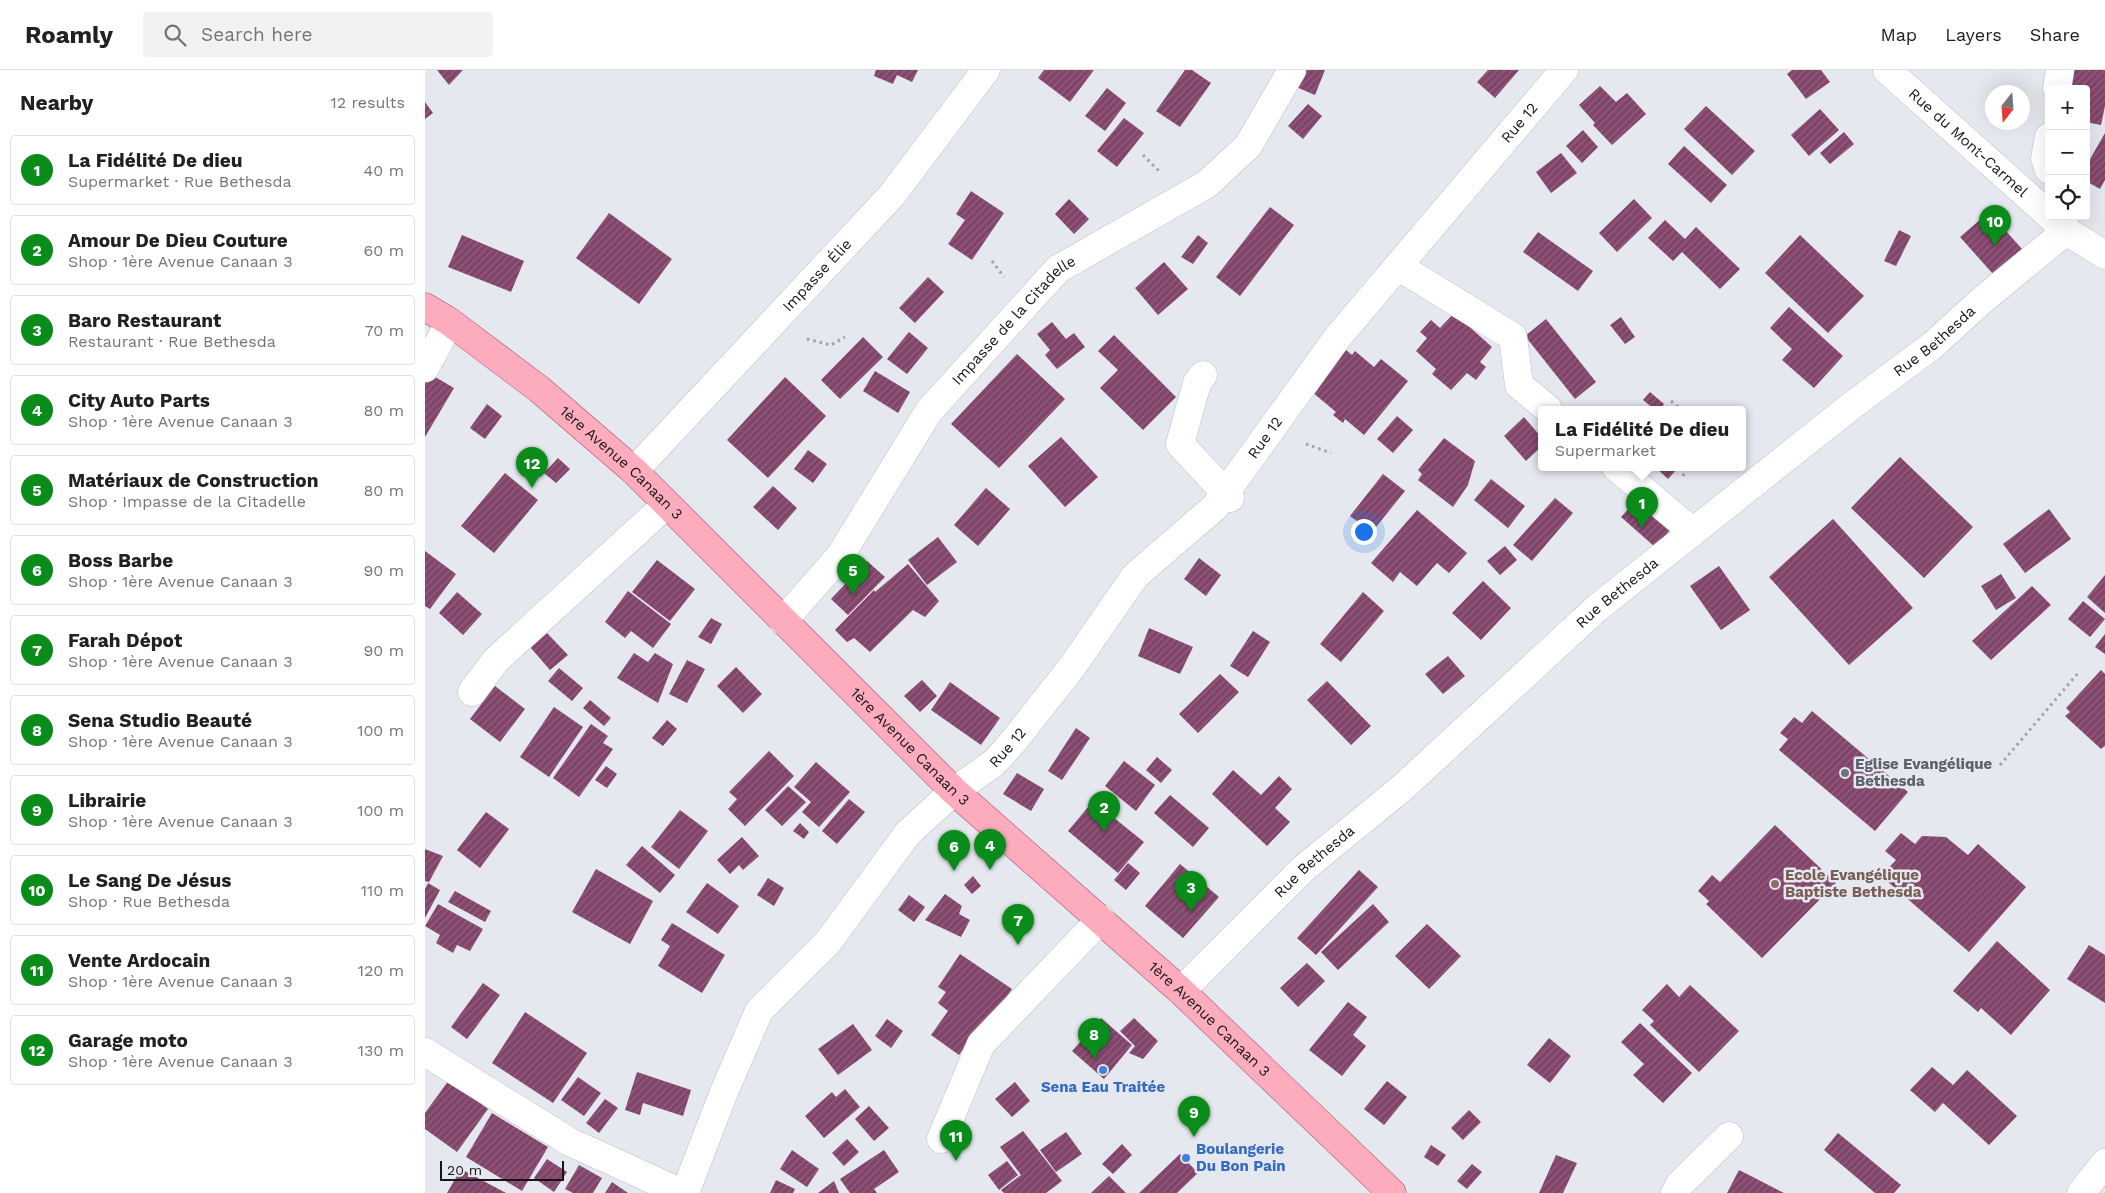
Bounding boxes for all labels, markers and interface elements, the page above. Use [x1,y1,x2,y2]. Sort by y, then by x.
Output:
search box [143,12,493,57]
text: Roamly [25,21,113,49]
icon: search [161,21,189,49]
text: Search here [201,23,312,46]
text: Map [1880,24,1917,45]
text: Layers [1945,24,2002,45]
text: Share [2030,24,2080,45]
street label: Rue du Mont-Carmel [1905,85,2032,201]
north arrow [1985,85,2030,130]
map controls [2045,85,2090,220]
button: + [2045,85,2090,130]
text: Nearby [20,90,93,115]
text: 12 results [330,93,405,112]
street label: Rue 12 [1497,99,1541,147]
button: − [2045,130,2090,175]
text: La Fidélité De dieu [68,149,243,172]
text: 1 [34,161,40,180]
text: 40 m [364,161,404,180]
text: Supermarket · Rue Bethesda [68,172,292,191]
button: locate [2045,175,2090,220]
pin: 10 [1979,205,2011,246]
text: Amour De Dieu Couture [68,229,288,252]
street label: Impasse Élie [779,235,855,315]
text: 2 [32,241,42,260]
text: 60 m [364,241,404,260]
text: Shop · 1ère Avenue Canaan 3 [68,252,293,271]
street label: Impasse de la Citadelle [948,252,1079,389]
street label: Rue Bethesda [1890,302,1979,380]
text: Baro Restaurant [68,309,221,332]
text: 3 [32,321,42,340]
text: 70 m [365,321,404,340]
text: Restaurant · Rue Bethesda [68,332,276,351]
text: City Auto Parts [68,389,210,412]
text: 4 [32,401,42,420]
text: 80 m [363,401,404,420]
street label: 1ère Avenue Canaan 3 [556,402,686,523]
popup [1538,406,1746,471]
text: Shop · 1ère Avenue Canaan 3 [68,412,293,431]
street label: Rue 12 [1244,413,1286,462]
text: La Fidélité De dieu [1555,418,1729,441]
text: Supermarket [1555,441,1656,460]
pin: 12 [516,447,548,488]
text: Matériaux de Construction [68,469,318,492]
text: 5 [32,481,42,500]
text: 80 m [363,481,404,500]
pin: 1 [1626,487,1658,528]
text: Shop · Impasse de la Citadelle [68,492,306,511]
your location [1351,519,1377,545]
text: Boss Barbe [68,549,173,572]
pin: 5 [837,554,869,595]
street label: Rue Bethesda [1572,554,1662,632]
text: 6 [32,561,42,580]
text: 90 m [363,561,404,580]
text: Shop · 1ère Avenue Canaan 3 [68,572,293,591]
text: Farah Dépot [68,629,182,652]
text: 7 [32,641,42,660]
text: 90 m [363,641,404,660]
text: Shop · 1ère Avenue Canaan 3 [68,652,293,671]
street label: 1ère Avenue Canaan 3 [847,684,973,809]
text: Sena Studio Beauté [68,709,252,732]
text: 8 [32,721,42,740]
text: 100 m [357,721,404,740]
street label: Rue 12 [985,724,1030,771]
text: Shop · 1ère Avenue Canaan 3 [68,732,293,751]
place label: Eglise Evangélique Bethesda [1855,755,1993,790]
marker: Eglise Evangélique Bethesda [1839,767,1851,779]
text: Librairie [68,789,146,812]
pin: 2 [1088,791,1120,832]
text: 9 [32,801,42,820]
text: 100 m [357,801,404,820]
text: Shop · 1ère Avenue Canaan 3 [68,812,293,831]
street label: Rue Bethesda [1270,821,1359,902]
pin: 4 [974,829,1006,870]
pin: 6 [938,830,970,871]
place label: Ecole Evangélique Baptiste Bethesda [1785,866,1922,901]
text: Le Sang De Jésus [68,869,231,892]
pin: 3 [1175,871,1207,912]
marker: Ecole Evangélique Baptiste Bethesda [1769,878,1781,890]
text: 10 [28,881,46,900]
text: 110 m [361,881,404,900]
text: Shop · Rue Bethesda [68,892,230,911]
pin: 7 [1002,904,1034,945]
text: Vente Ardocain [68,949,210,972]
street label: 1ère Avenue Canaan 3 [1145,958,1274,1080]
text: 11 [30,961,44,980]
text: 120 m [358,961,404,980]
text: Shop · 1ère Avenue Canaan 3 [68,972,293,991]
pin: 8 [1078,1018,1110,1059]
text: Garage moto [68,1029,188,1052]
text: 12 [29,1041,45,1060]
text: 130 m [358,1041,404,1060]
text: Shop · 1ère Avenue Canaan 3 [68,1052,293,1071]
marker: Sena Eau Traitée [1097,1064,1109,1076]
place label: Sena Eau Traitée [1041,1078,1165,1096]
pin: 9 [1178,1096,1210,1137]
pin: 11 [940,1120,972,1161]
place label: Boulangerie Du Bon Pain [1196,1140,1286,1175]
marker: Boulangerie Du Bon Pain [1180,1152,1192,1164]
scale bar [440,1158,564,1181]
text: 20 m [447,1162,482,1178]

